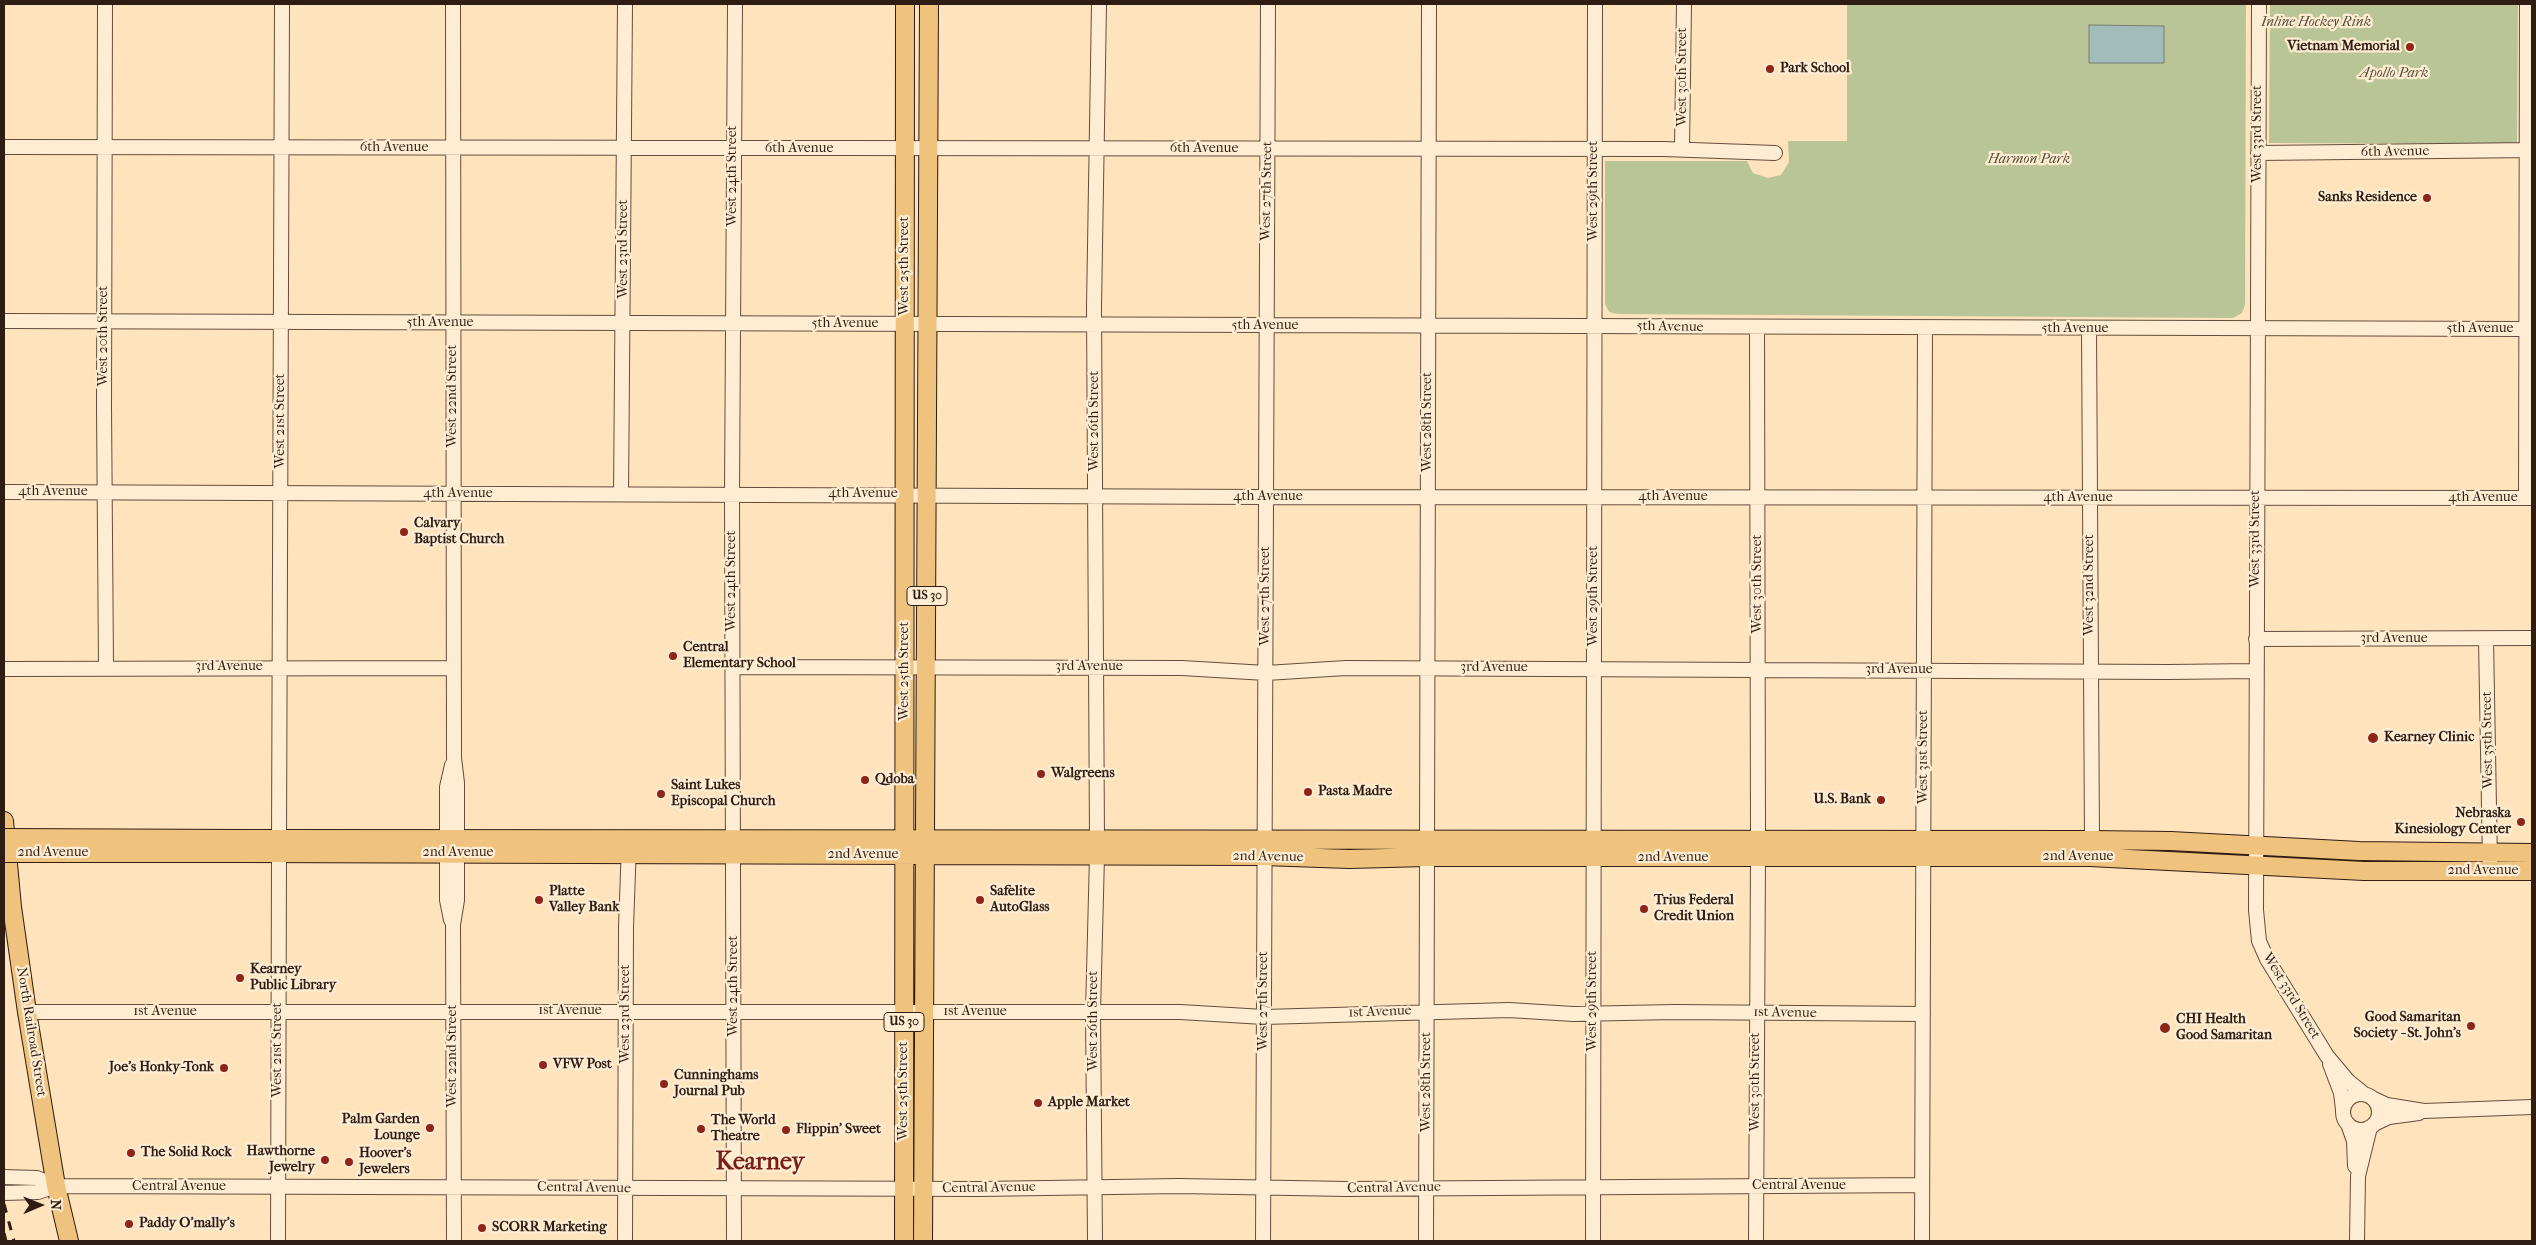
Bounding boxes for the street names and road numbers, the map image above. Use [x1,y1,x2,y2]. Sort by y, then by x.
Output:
street label: West 30th Street [1675,27,1691,127]
street label: West 33rd Street [2250,85,2266,183]
street label: West 24th Street [725,125,741,227]
street label: 6th Avenue [360,140,428,156]
street label: 6th Avenue [765,141,833,157]
street label: 6th Avenue [1170,141,1238,157]
street label: West 27th Street [1258,141,1276,241]
street label: West 29th Street [1586,141,1602,241]
street label: 6th Avenue [2361,143,2429,161]
street label: West 23rd Street [616,199,632,299]
street label: West 25th Street [897,217,913,315]
street label: West 20th Street [96,286,112,386]
street label: 5th Avenue [406,315,474,331]
street label: 5th Avenue [811,316,879,332]
street label: 5th Avenue [1231,318,1299,334]
street label: 5th Avenue [1636,318,1704,336]
street label: 5th Avenue [2041,321,2109,337]
street label: 5th Avenue [2446,321,2514,337]
street label: West 22nd Street [445,345,461,447]
street label: West 26th Street [1087,371,1103,471]
street label: West 28th Street [1420,372,1436,472]
street label: West 21st Street [273,373,289,469]
street label: 4th Avenue [18,484,88,500]
street label: 4th Avenue [423,486,493,502]
street label: 4th Avenue [828,486,898,502]
street label: 4th Avenue [1233,489,1303,505]
street label: 4th Avenue [1638,489,1708,505]
street label: 4th Avenue [2043,490,2113,506]
street label: West 33rd Street [2248,490,2264,588]
street label: 4th Avenue [2448,490,2518,506]
street label: West 24th Street [724,530,740,632]
street label: West 30th Street [1750,534,1766,634]
street label: West 32nd Street [2082,534,2098,636]
street label: West 27th Street [1258,546,1274,646]
street label: West 29th Street [1586,546,1602,646]
road number: US 30 [907,586,947,606]
street label: West 25th Street [897,622,913,720]
street label: 3rd Avenue [2360,631,2428,647]
street label: 3rd Avenue [195,659,263,675]
street label: 3rd Avenue [1055,659,1123,675]
street label: 3rd Avenue [1460,660,1528,676]
street label: 3rd Avenue [1865,662,1933,678]
street label: West 35th Street [2479,691,2497,789]
street label: West 31st Street [1916,710,1932,804]
street label: 2nd Avenue [17,845,89,861]
street label: 2nd Avenue [422,845,494,861]
street label: 2nd Avenue [827,847,899,863]
street label: 2nd Avenue [1232,848,1304,866]
street label: 2nd Avenue [2042,849,2114,865]
street label: 2nd Avenue [1637,850,1709,866]
street label: 2nd Avenue [2447,863,2519,879]
street label: West 24th Street [726,935,742,1037]
street label: West 33rd Street [2259,950,2323,1042]
street label: West 27th Street [1256,951,1272,1051]
street label: West 29th Street [1585,951,1601,1051]
street label: West 23rd Street [618,964,634,1064]
street label: North Railroad Street [12,966,50,1098]
street label: West 26th Street [1086,971,1102,1071]
street label: West 21st Street [270,1002,286,1098]
street label: 1st Avenue [1348,1002,1412,1022]
street label: 1st Avenue [538,1003,602,1019]
street label: 1st Avenue [133,1004,197,1020]
street label: 1st Avenue [943,1004,1007,1020]
street label: 1st Avenue [1753,1004,1817,1022]
street label: West 22nd Street [445,1005,461,1107]
road number: US 30 [884,1012,924,1032]
street label: West 28th Street [1419,1032,1435,1132]
street label: West 30th Street [1748,1032,1764,1132]
street label: West 25th Street [896,1042,912,1140]
street label: Central Avenue [1752,1178,1846,1194]
street label: Central Avenue [132,1179,226,1195]
street label: Central Avenue [537,1179,631,1197]
street label: Central Avenue [942,1179,1036,1197]
street label: Central Avenue [1347,1179,1441,1197]

